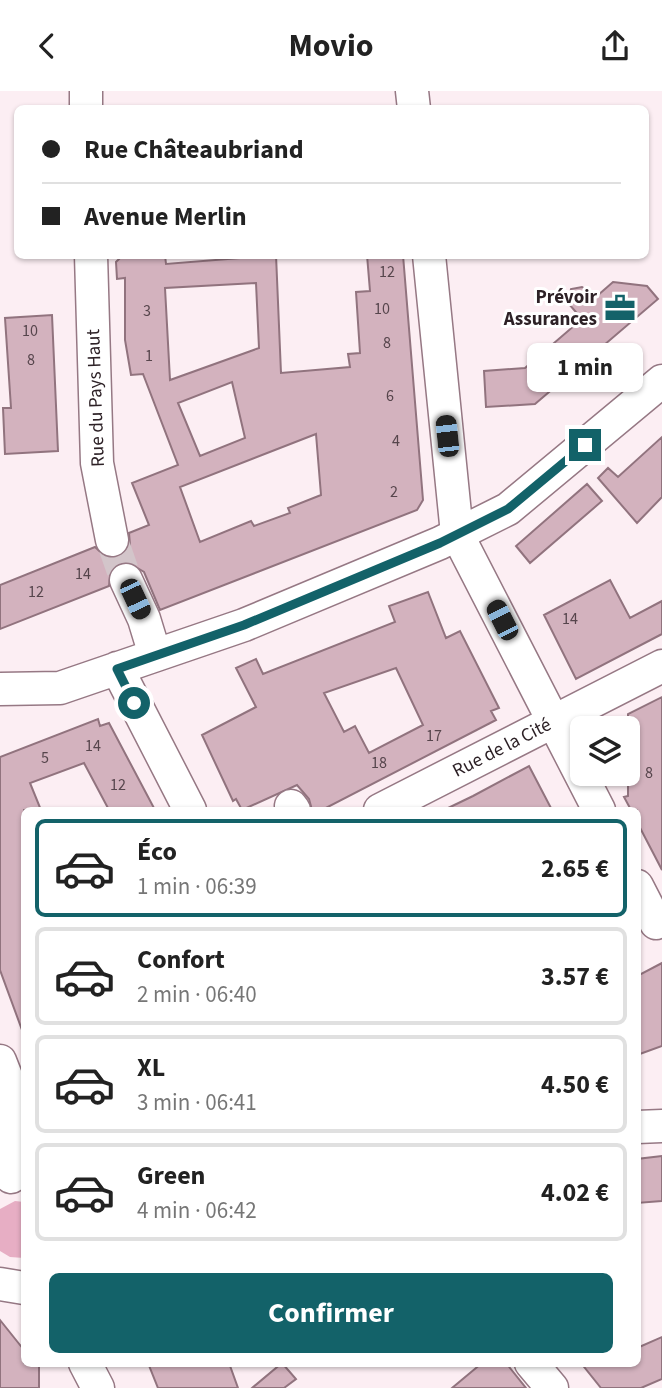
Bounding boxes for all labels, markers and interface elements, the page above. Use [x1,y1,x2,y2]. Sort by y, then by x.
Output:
text: Movio [288,23,374,69]
icon: back [28,27,66,65]
icon: share [596,27,634,65]
text: Rue Châteaubriand [84,131,304,168]
text: Avenue Merlin [84,198,247,235]
house number: 12 [379,261,395,283]
place label: Prévoir Assurances [503,284,597,333]
office icon: Prévoir Assurances [603,291,637,325]
house number: 10 [374,298,390,320]
house number: 3 [143,300,151,322]
house number: 10 [22,320,38,342]
street label: Rue du Pays Haut [80,328,112,467]
house number: 8 [383,332,391,354]
callout: 1 min [527,343,643,393]
house number: 1 [145,345,153,367]
house number: 8 [27,349,35,371]
text: 1 min [557,351,613,384]
house number: 6 [386,385,394,407]
car [435,414,460,458]
route end [569,429,601,461]
house number: 4 [392,430,400,452]
house number: 2 [390,481,398,503]
house number: 14 [75,563,91,585]
car [117,576,154,622]
house number: 12 [28,581,44,603]
car [484,597,521,643]
house number: 14 [562,608,578,630]
route start [118,687,150,719]
street label: Rue de la Cité [448,712,556,784]
map controls [570,716,640,786]
button: layers [570,716,640,786]
house number: 17 [426,725,442,747]
house number: 14 [85,735,101,757]
house number: 5 [41,747,49,769]
house number: 18 [371,752,387,774]
house number: 8 [645,762,653,784]
house number: 12 [110,774,126,796]
text: Éco [137,833,177,870]
icon: car [53,837,116,900]
text: 2.65 € [541,850,609,887]
text: 1 min · 06:39 [137,870,257,903]
text: Confort [137,941,225,978]
icon: car [53,945,116,1008]
text: 3.57 € [541,958,609,995]
text: 2 min · 06:40 [137,978,257,1011]
text: XL [137,1049,165,1086]
icon: car [53,1053,116,1116]
text: 4.50 € [541,1066,609,1103]
text: 3 min · 06:41 [137,1086,257,1119]
text: Green [137,1157,205,1194]
icon: car [53,1161,116,1224]
text: 4.02 € [541,1174,609,1211]
text: 4 min · 06:42 [137,1194,257,1227]
button: Confirmer [49,1273,613,1353]

